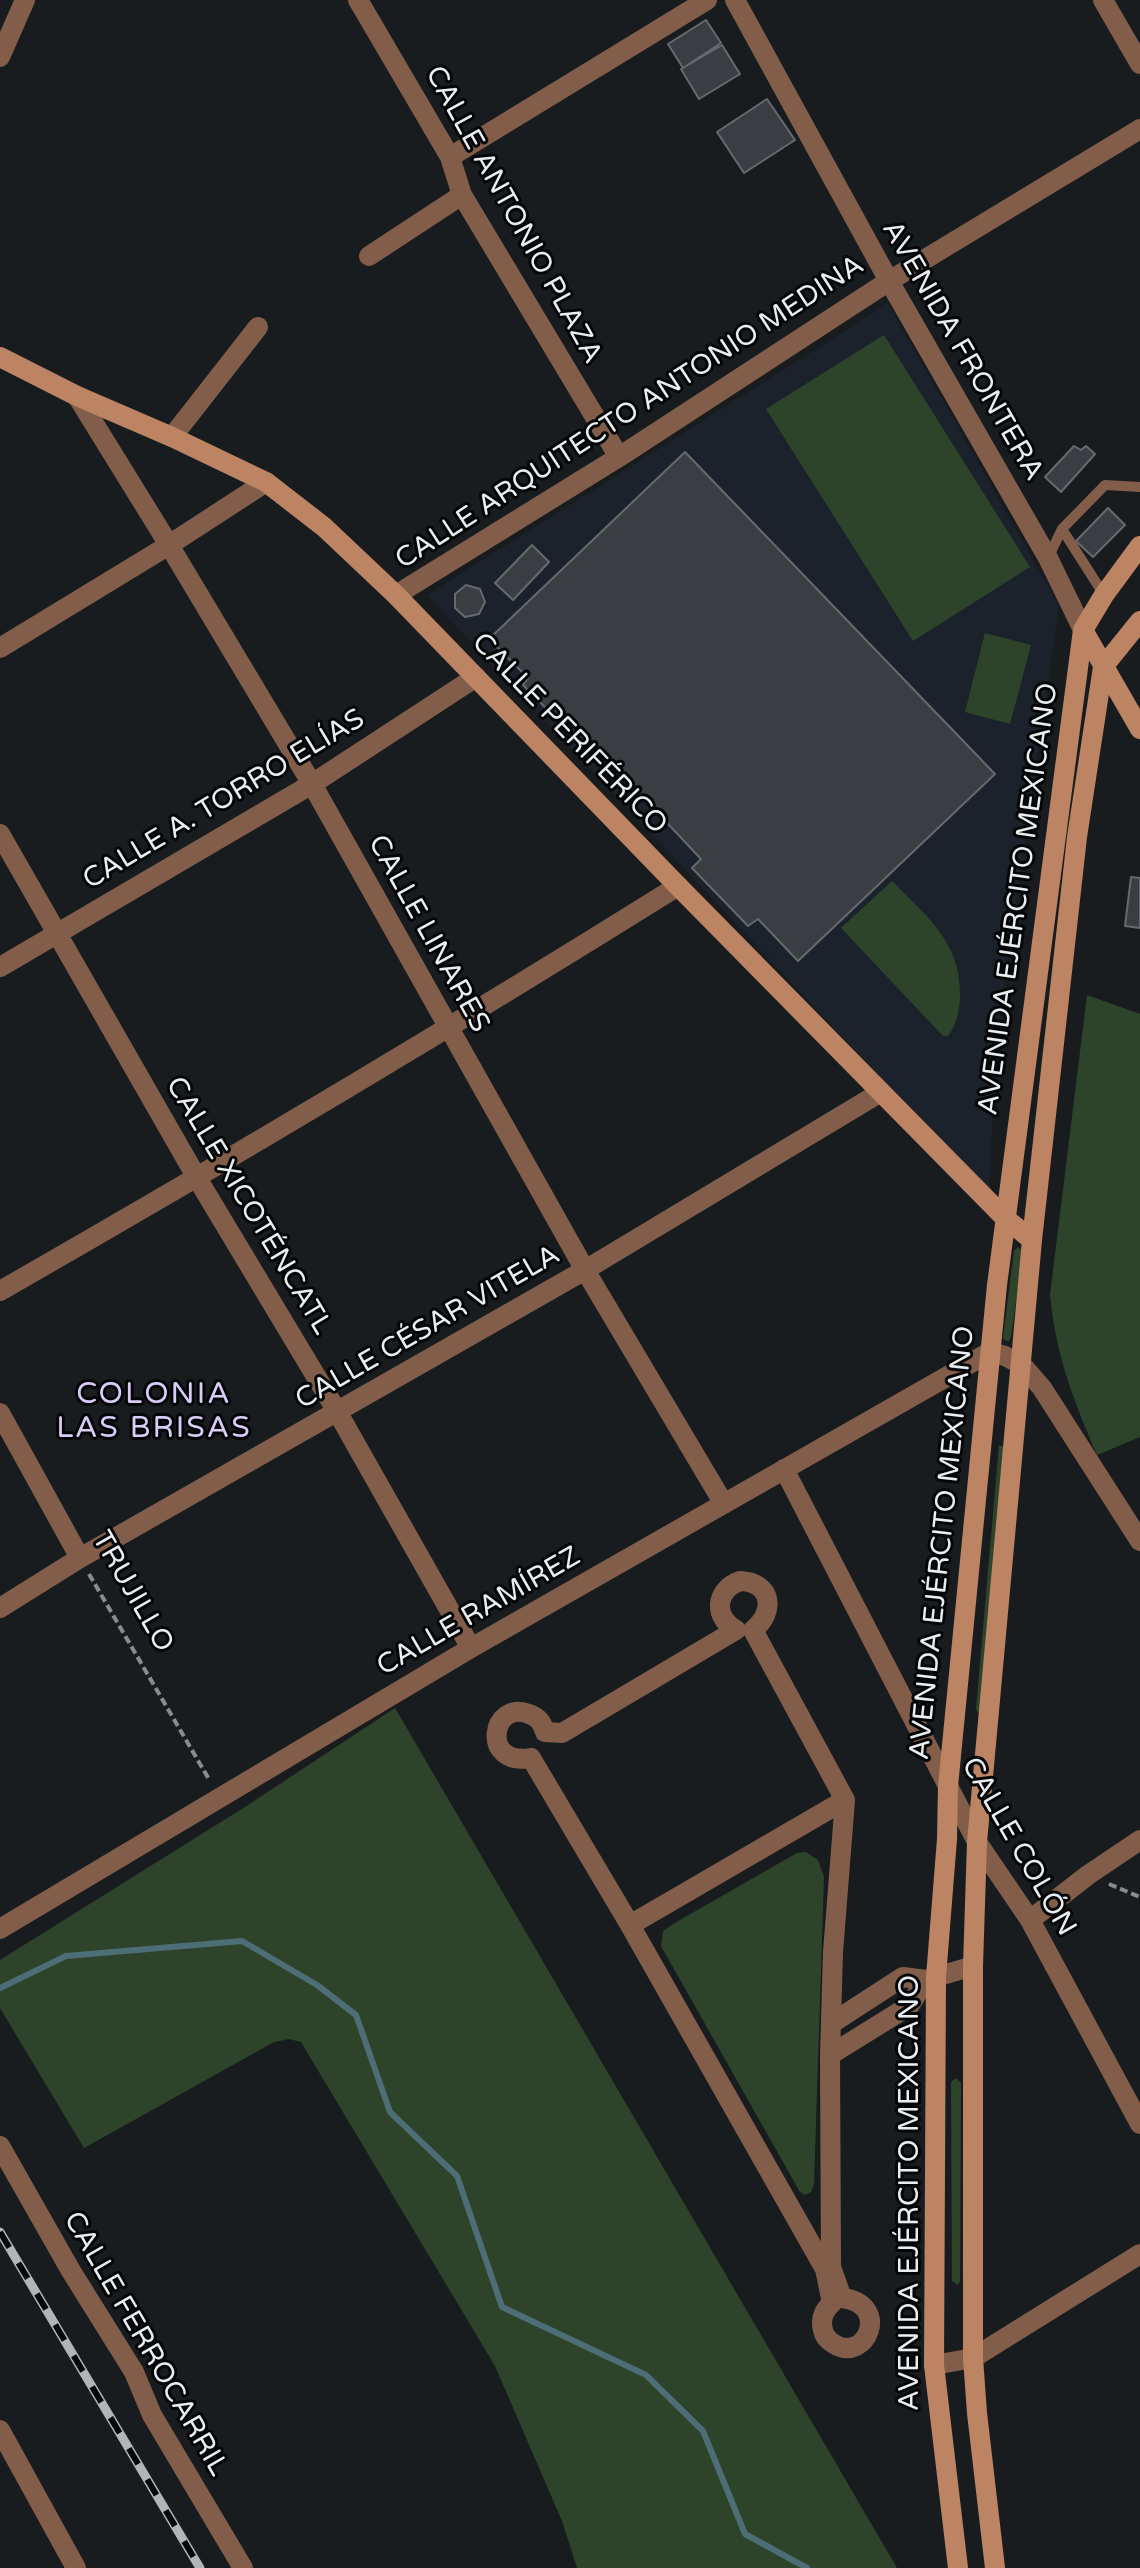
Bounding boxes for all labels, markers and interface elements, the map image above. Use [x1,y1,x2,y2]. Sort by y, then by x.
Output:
street label: CALLE ANTONIO PLAZA [417,60,609,370]
street label: AVENIDA FRONTERA [874,215,1050,487]
street label: CALLE ARQUITECTO ANTONIO MEDINA [390,249,870,577]
street label: CALLE PERIFÉRICO [464,626,674,842]
street label: AVENIDA EJÉRCITO MEXICANO [972,681,1066,1117]
street label: CALLE A. TORRO ELÍAS [77,703,371,897]
street label: CALLE LINARES [360,830,496,1038]
street label: CALLE XICOTÉNCATL [158,1071,338,1341]
street label: CALLE CÉSAR VITELA [290,1239,566,1417]
street label: AVENIDA EJÉRCITO MEXICANO [904,1324,982,1762]
district label: COLONIA LAS BRISAS [56,1377,252,1448]
street label: TRUJILLO [84,1525,180,1659]
street label: CALLE RAMÍREZ [371,1540,587,1684]
street label: CALLE COLÓN [953,1752,1083,1942]
street label: AVENIDA EJÉRCITO MEXICANO [894,1975,928,2411]
street label: CALLE FERROCARRIL [56,2206,234,2482]

